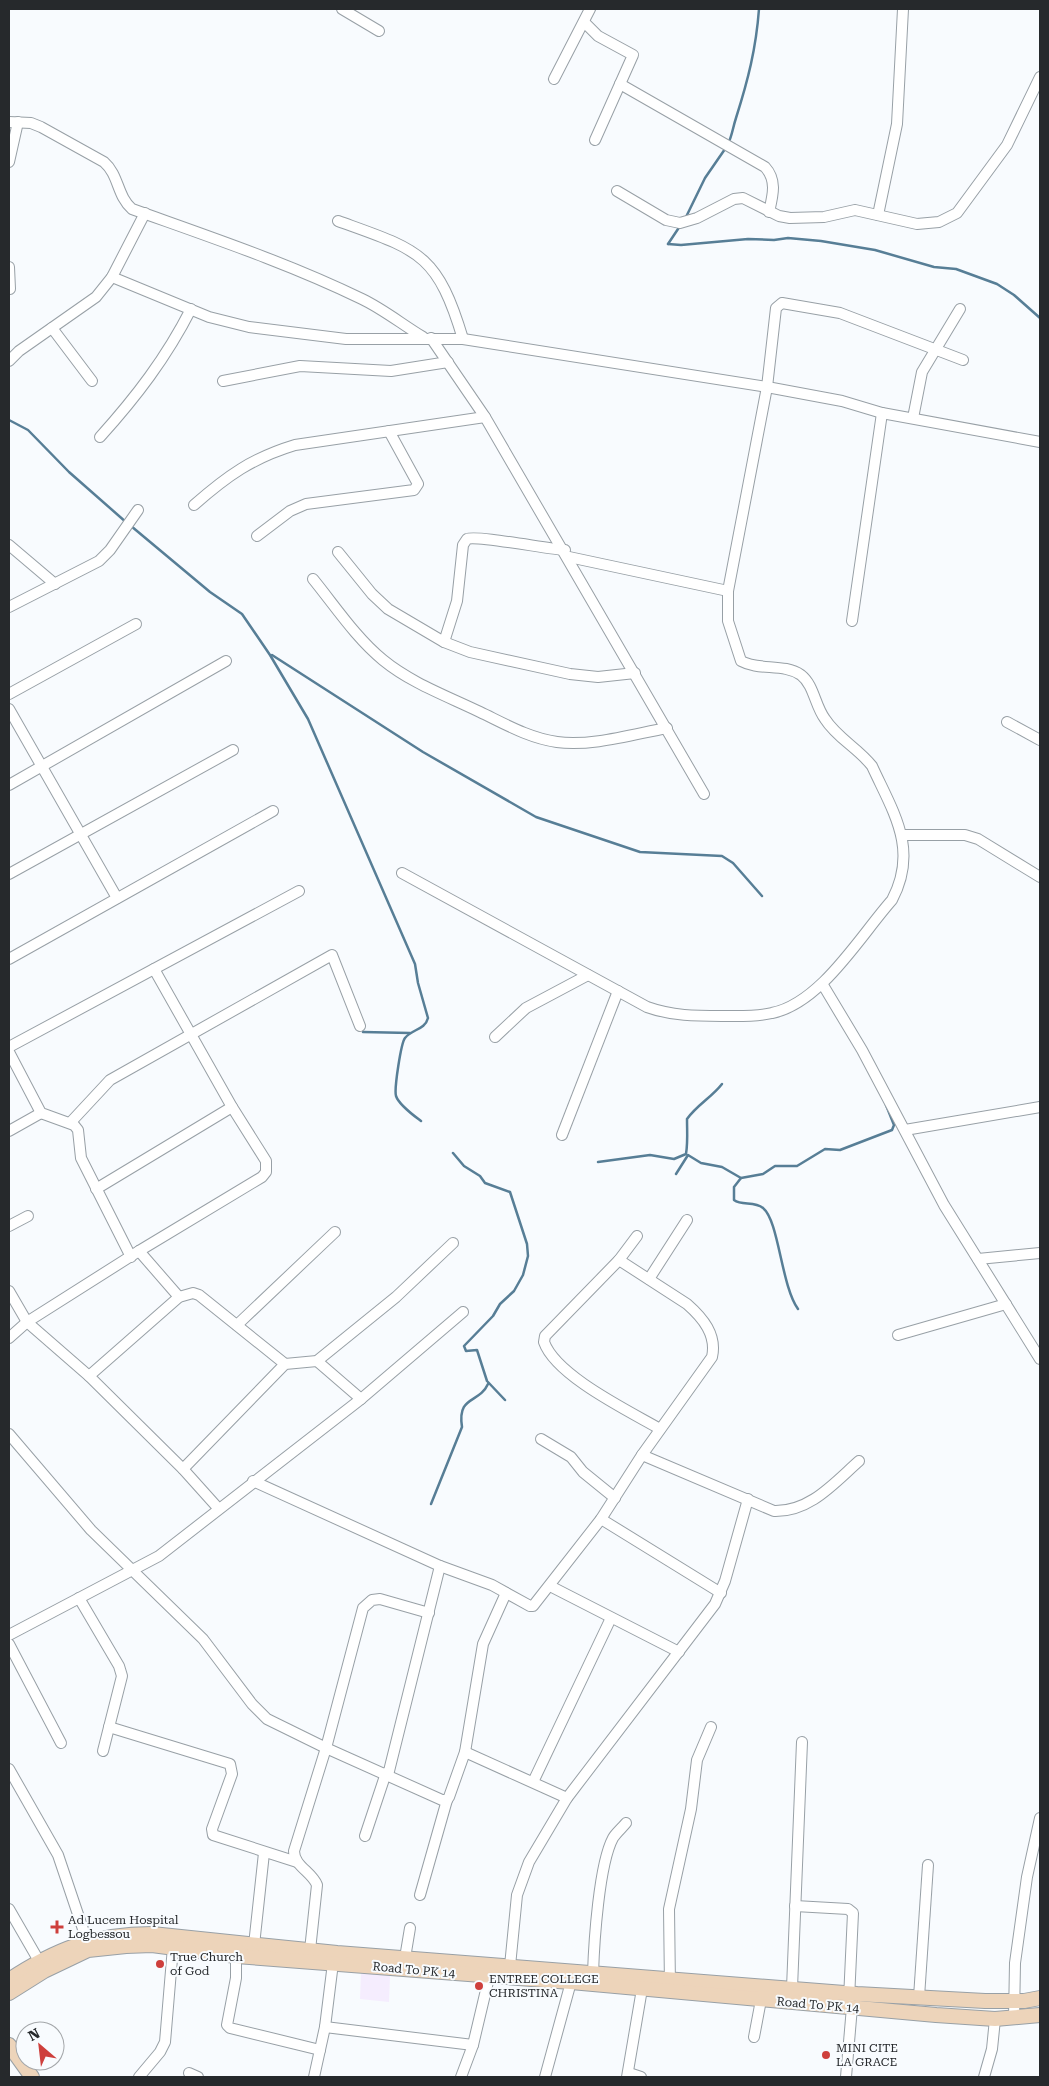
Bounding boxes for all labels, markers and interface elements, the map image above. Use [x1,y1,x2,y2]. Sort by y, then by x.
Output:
place label: Ad Lucem Hospital Logbessou [68,1913,179,1941]
marker: Ad Lucem Hospital Logbessou [50,1920,64,1934]
place label: True Church of God [170,1950,243,1978]
marker: True Church of God [154,1958,166,1970]
street label: Road To PK 14 [372,1959,456,1981]
place label: ENTREE COLLEGE CHRISTINA [489,1972,599,2000]
marker: ENTREE COLLEGE CHRISTINA [473,1980,485,1992]
street label: Road To PK 14 [776,1994,860,2016]
north arrow [15,2021,65,2071]
text: N [25,2025,43,2044]
place label: MINI CITE LA GRACE [836,2041,898,2069]
marker: MINI CITE LA GRACE [820,2049,832,2061]

